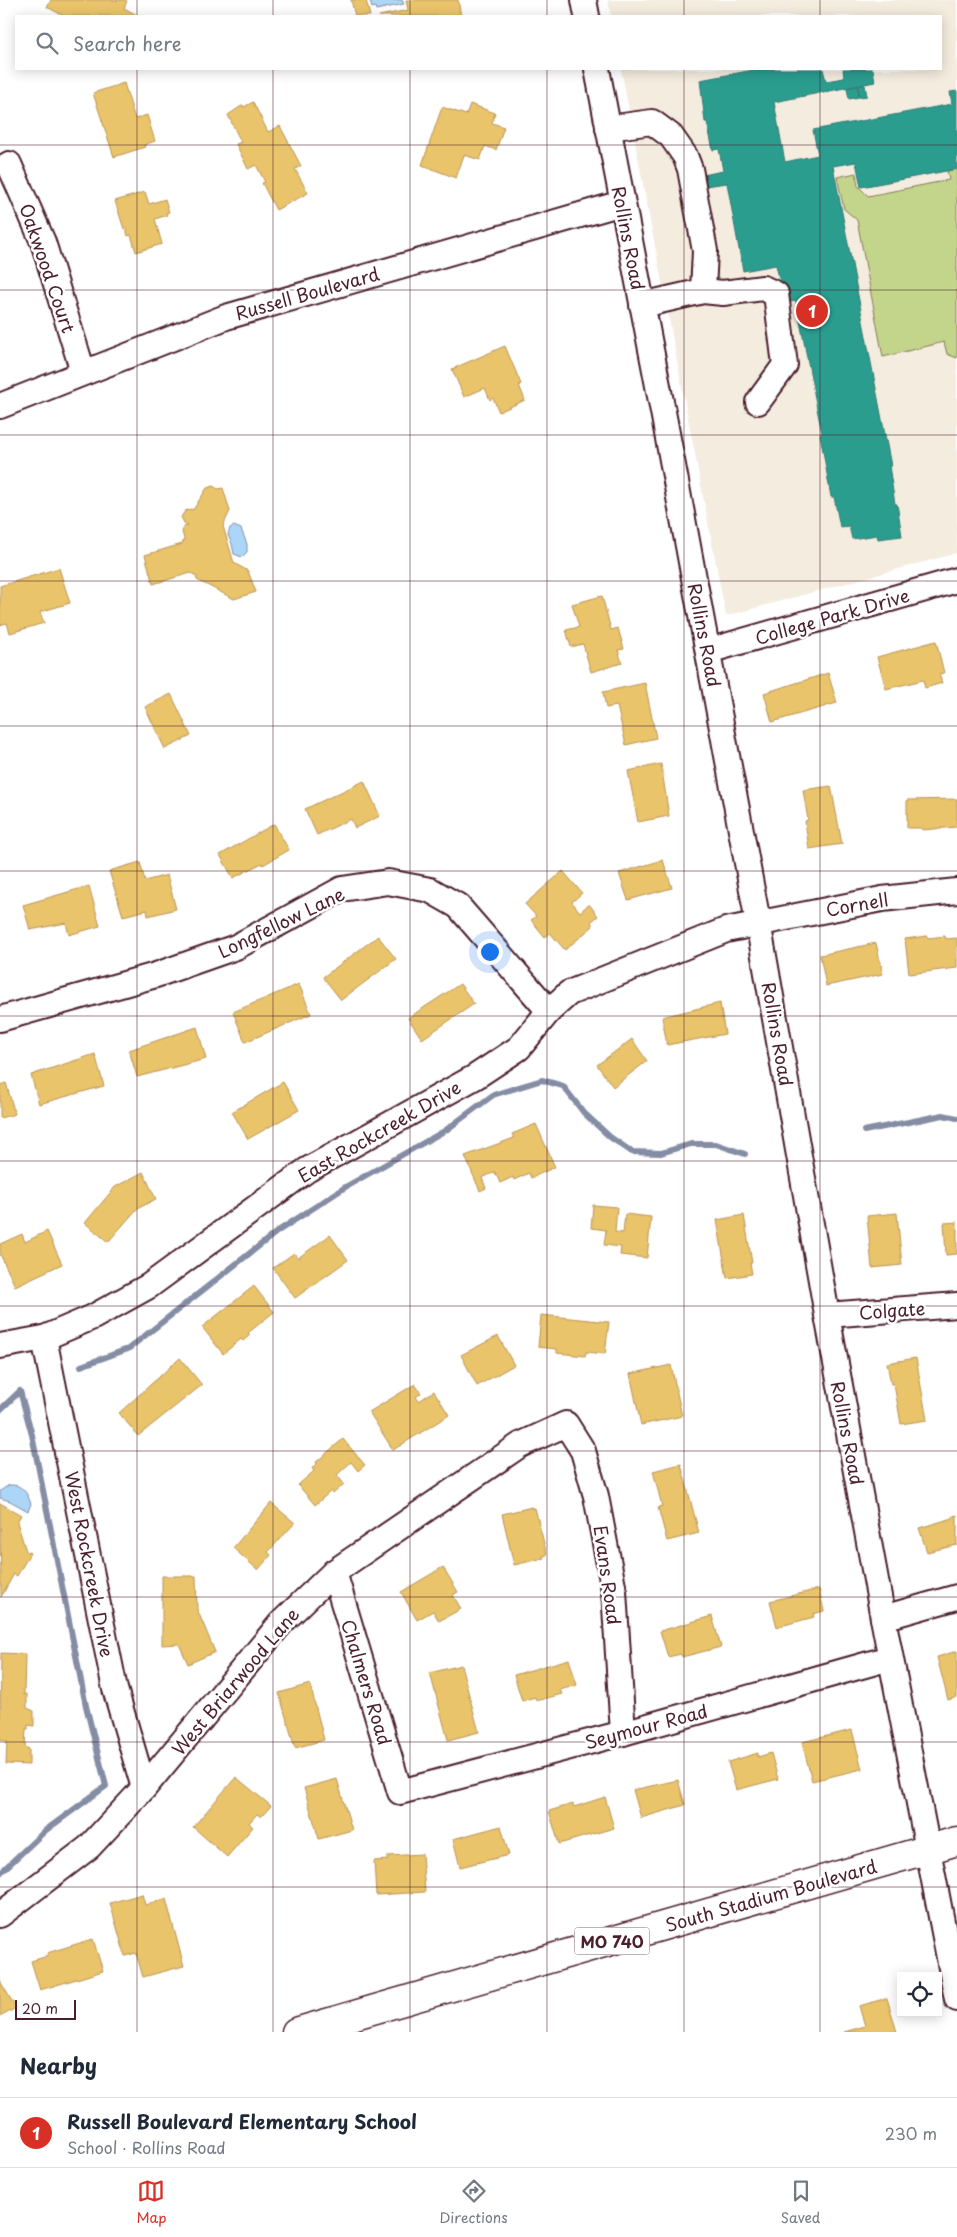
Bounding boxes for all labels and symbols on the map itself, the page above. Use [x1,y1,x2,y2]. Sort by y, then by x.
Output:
street label: Rollins Road [606,184,652,292]
street label: Oakwood Court [13,200,83,336]
street label: Russell Boulevard [232,260,382,326]
pin: 1 [796,292,828,330]
street label: Rollins Road [682,581,728,689]
street label: College Park Drive [752,581,912,651]
street label: Longfellow Lane [213,880,349,964]
street label: Cornell [824,885,890,923]
your location [477,939,503,965]
street label: Rollins Road [756,980,800,1088]
street label: East Rockcreek Drive [292,1073,466,1189]
street label: Colgate [858,1294,926,1326]
street label: Rollins Road [825,1379,871,1487]
street label: West Rockcreek Drive [59,1469,121,1659]
street label: Evans Road [588,1523,628,1627]
street label: West Briarwood Lane [165,1601,305,1761]
street label: Chalmers Road [335,1616,399,1748]
street label: Seymour Road [582,1697,710,1755]
street label: South Stadium Boulevard [662,1852,880,1938]
road number: MO 740 [574,1928,650,1954]
scale bar [15,1997,76,2020]

